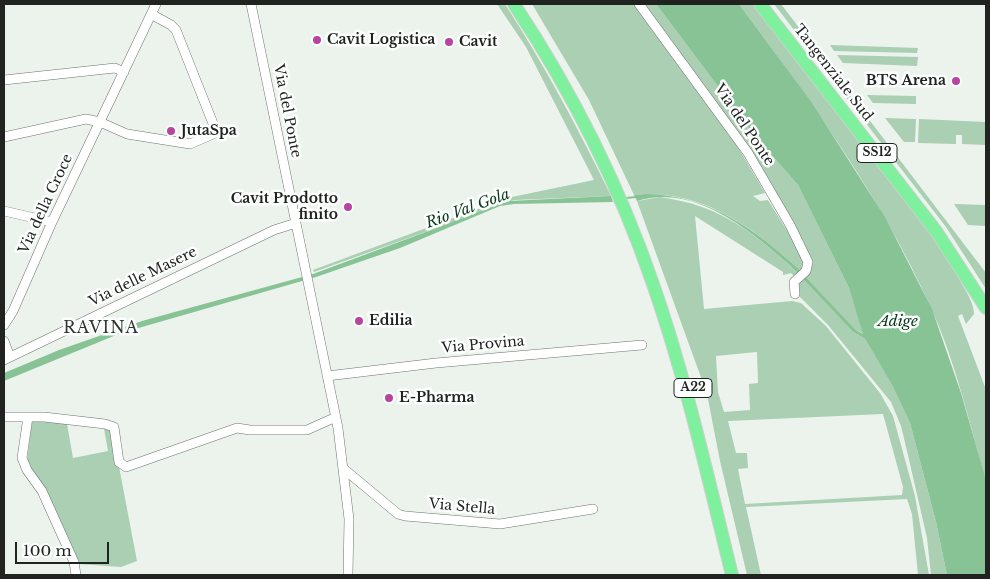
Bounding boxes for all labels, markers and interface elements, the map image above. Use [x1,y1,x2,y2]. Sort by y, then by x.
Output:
street label: Tangenziale Sud [790,21,876,125]
place label: Cavit Logistica [327,32,435,48]
marker: Cavit Logistica [311,34,323,46]
place label: Cavit [459,34,497,50]
marker: Cavit [443,36,455,48]
street label: Via del Ponte [270,63,304,159]
place label: BTS Arena [866,73,946,89]
marker: BTS Arena [950,75,962,87]
street label: Via del Ponte [711,81,777,169]
place label: JutaSpa [181,123,237,139]
marker: JutaSpa [165,125,177,137]
road number: SS12 [857,144,897,162]
street label: Via della Croce [16,151,76,257]
water label: Rio Val Gola [423,185,513,233]
place label: Cavit Prodotto finito [231,191,338,223]
marker: Cavit Prodotto finito [342,201,354,213]
street label: Via delle Masere [86,244,200,310]
place label: Edilia [369,313,413,329]
water label: Adige [878,313,918,331]
marker: Edilia [353,315,365,327]
district label: RAVINA [62,318,140,338]
street label: Via Provina [441,333,525,357]
road number: A22 [674,378,712,398]
place label: E-Pharma [399,390,474,406]
marker: E-Pharma [383,392,395,404]
street label: Via Stella [428,496,496,518]
scale bar [18,532,111,564]
text: 100 m [23,541,72,560]

